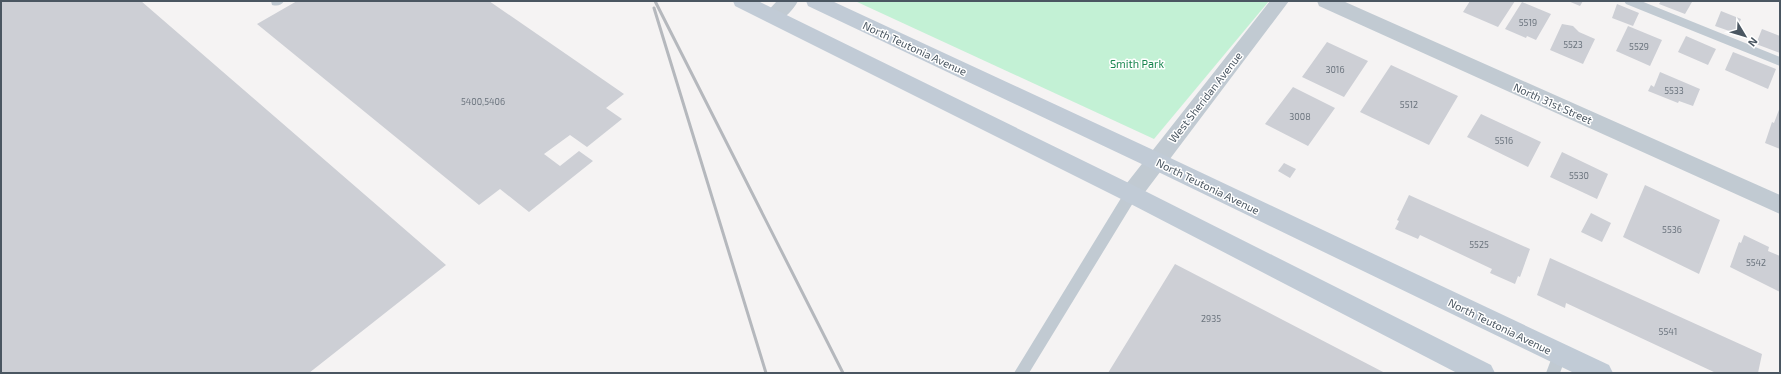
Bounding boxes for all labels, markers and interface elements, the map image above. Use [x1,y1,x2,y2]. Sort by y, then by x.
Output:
north arrow [1725,16,1765,56]
house number: 5519 [1519,17,1537,28]
street label: North Teutonia Avenue [861,18,969,78]
text: N [1746,35,1761,50]
house number: 5523 [1563,39,1583,50]
house number: 5529 [1629,41,1649,52]
street label: West Sheridan Avenue [1165,49,1245,145]
park label: Smith Park [1110,57,1164,70]
house number: 3016 [1325,64,1345,75]
street label: North 31st Street [1512,80,1594,126]
house number: 5533 [1664,85,1684,96]
house number: 5400,5406 [461,96,505,107]
house number: 5512 [1400,99,1418,110]
house number: 3008 [1289,111,1311,122]
house number: 5516 [1495,135,1513,146]
street label: North Teutonia Avenue [1154,155,1262,217]
house number: 5530 [1569,170,1589,181]
house number: 5536 [1662,224,1682,235]
house number: 5525 [1469,239,1489,250]
house number: 5542 [1746,257,1766,268]
street label: North Teutonia Avenue [1446,295,1554,357]
house number: 2935 [1201,313,1221,324]
house number: 5541 [1659,326,1677,337]

